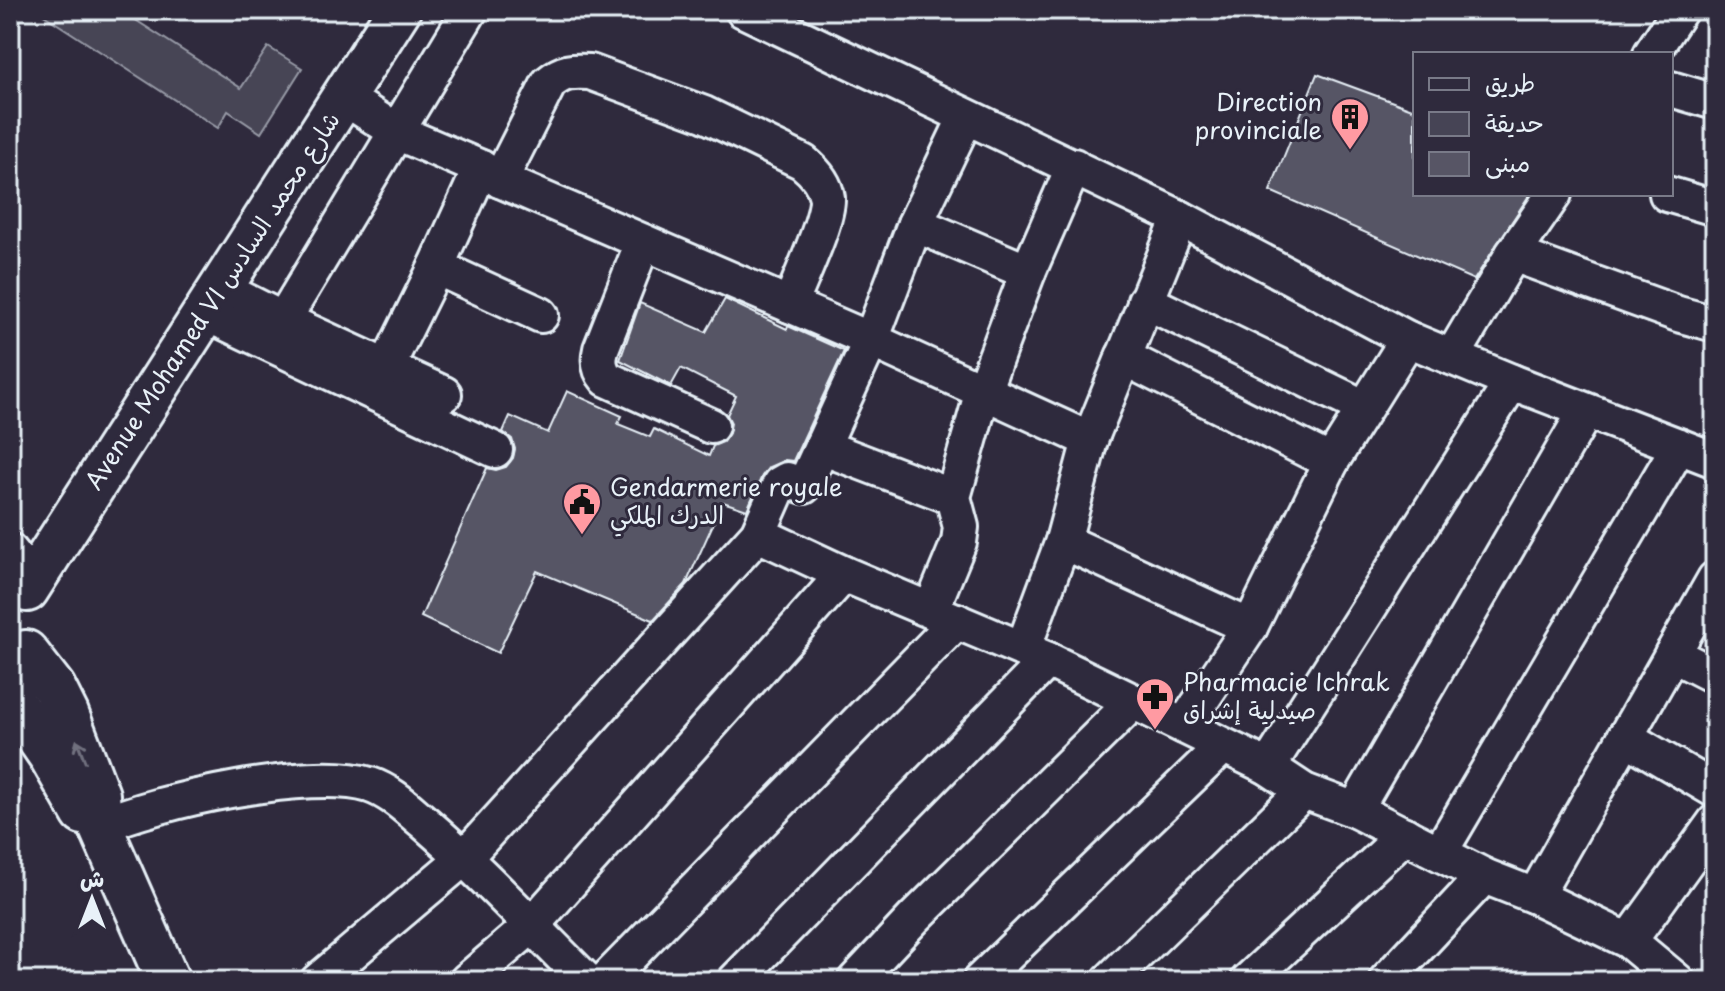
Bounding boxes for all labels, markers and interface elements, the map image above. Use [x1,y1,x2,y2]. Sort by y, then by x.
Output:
legend [1413,52,1673,196]
text: طريق [1485,64,1535,100]
place label: Direction provinciale [1194,83,1322,147]
building icon: Direction provinciale [1329,96,1371,151]
street label: Avenue Mohamed VI شارع محمد السادس [75,104,348,497]
text: حديقة [1485,104,1544,140]
text: مبنى [1485,144,1530,180]
place label: Gendarmerie royale الدرك الملكي [610,468,843,537]
public building icon: Gendarmerie royale الدرك الملكي [561,481,603,536]
place label: Pharmacie Ichrak صيدلية إشراق [1183,663,1390,727]
pharmacy icon: Pharmacie Ichrak صيدلية إشراق [1134,676,1176,731]
one-way arrow [73,739,87,764]
north arrow [52,859,132,939]
text: ش [80,861,104,894]

